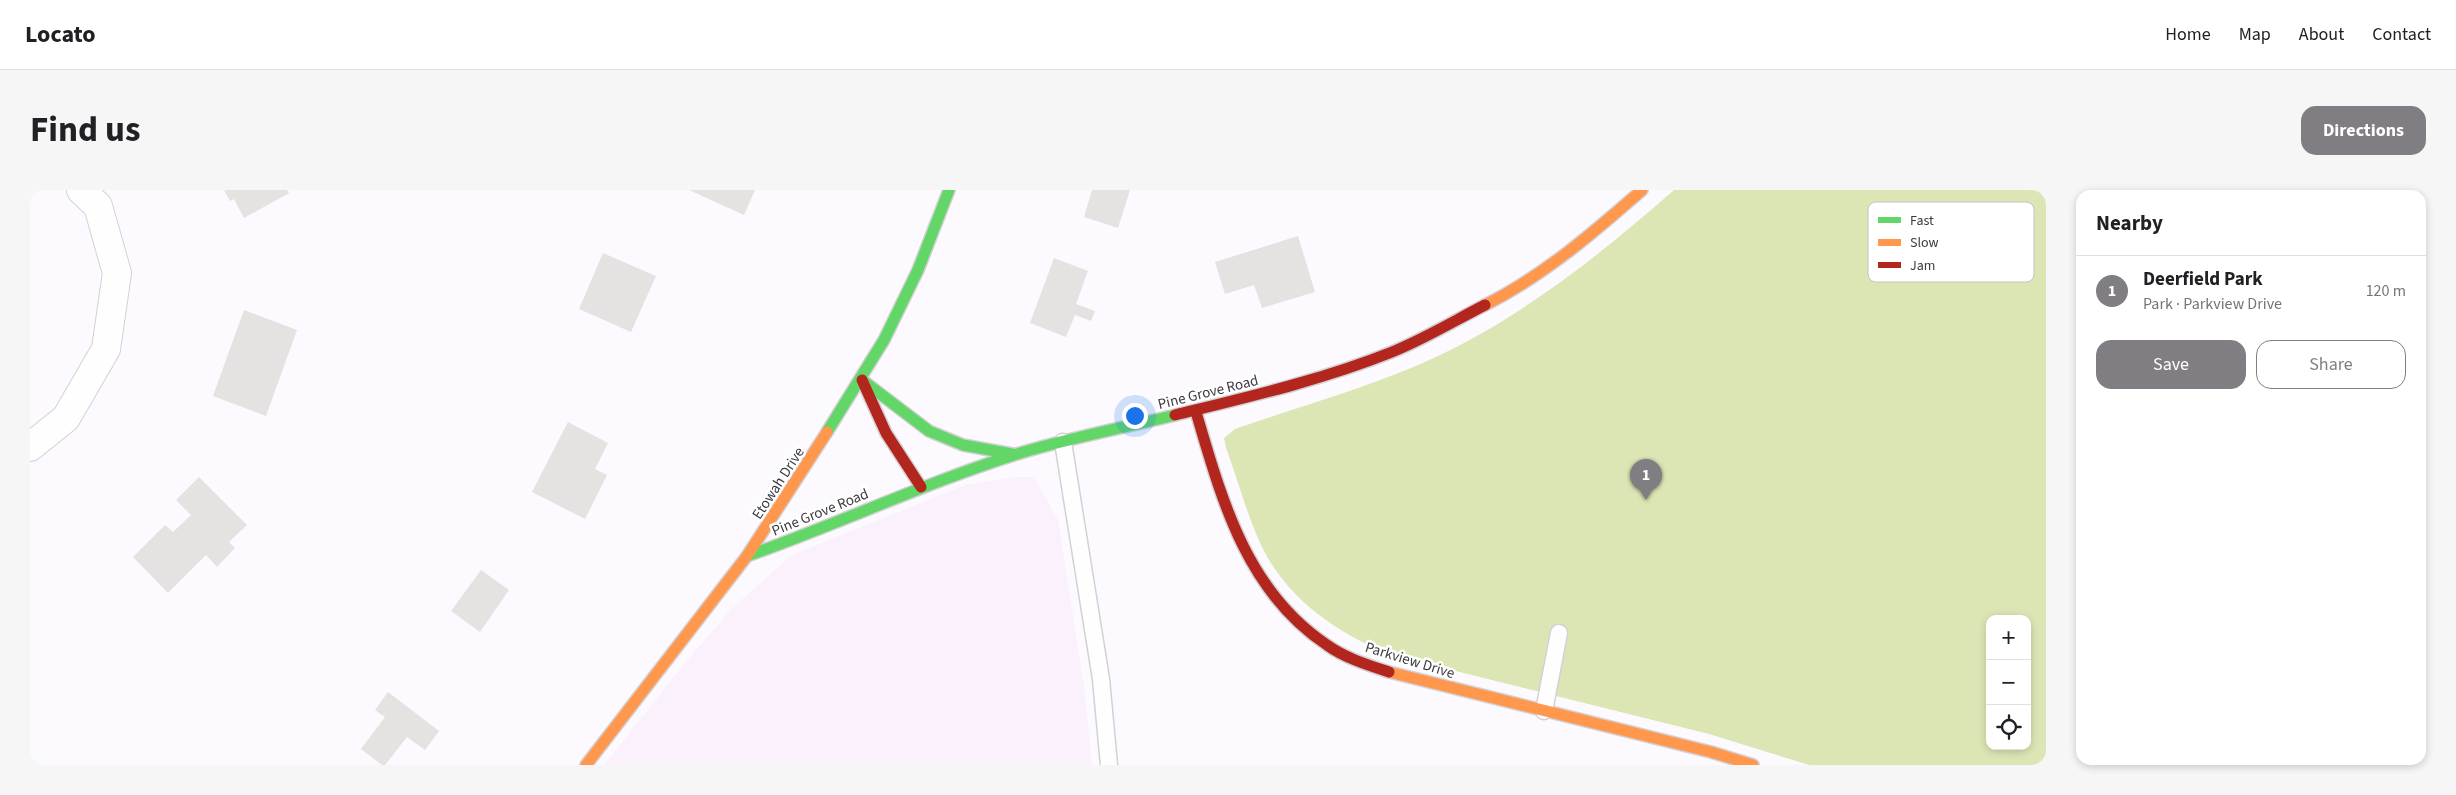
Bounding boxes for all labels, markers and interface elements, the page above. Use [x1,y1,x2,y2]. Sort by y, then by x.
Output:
text: Locato [25,17,96,52]
text: Home [2165,22,2211,47]
text: Map [2239,22,2271,47]
text: About [2299,22,2344,47]
text: Contact [2372,22,2431,47]
text: Find us [30,105,140,155]
button: Directions [2301,106,2426,155]
legend [1868,202,2034,282]
text: Nearby [2096,208,2163,238]
text: Fast [1910,211,1934,231]
text: Slow [1910,233,1939,253]
text: Jam [1910,256,1935,276]
text: Deerfield Park [2143,266,2263,293]
text: 1 [2108,280,2116,302]
text: 120 m [2366,280,2406,302]
text: Park · Parkview Drive [2143,293,2282,315]
button: Save [2096,340,2246,389]
button: Share [2256,340,2406,389]
street label: Pine Grove Road [1156,370,1261,415]
your location [1122,403,1148,429]
street label: Etowah Drive [747,443,810,524]
pin: 1 [1630,459,1662,500]
street label: Pine Grove Road [769,483,872,541]
map controls [1986,615,2031,750]
button: + [1986,615,2031,660]
street label: Parkview Drive [1363,637,1457,684]
button: − [1986,660,2031,705]
button: locate [1986,705,2031,750]

